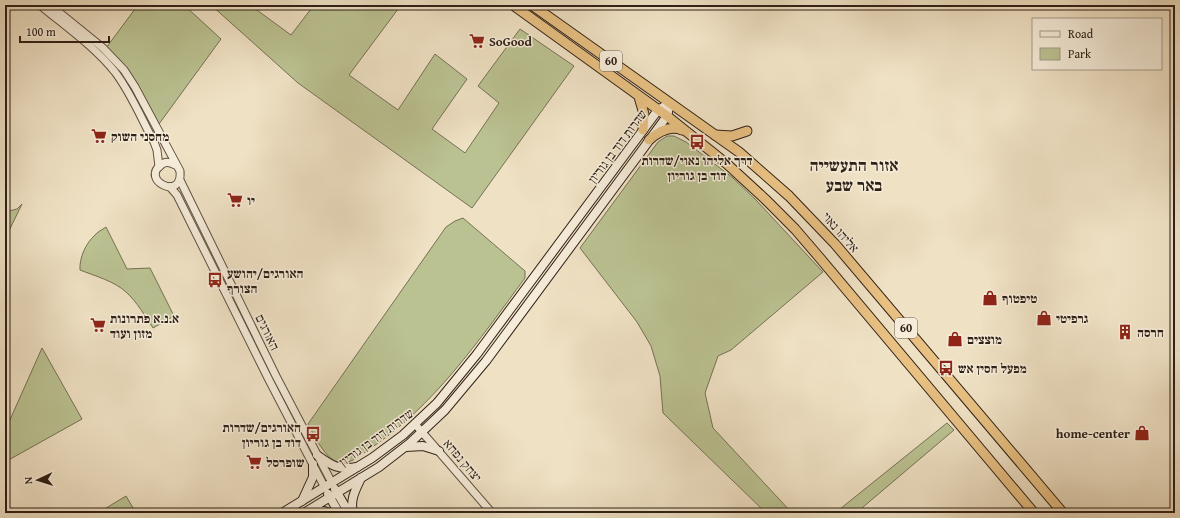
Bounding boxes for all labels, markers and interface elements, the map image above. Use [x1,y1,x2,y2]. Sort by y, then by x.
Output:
scale bar [20,18,109,44]
legend [1032,18,1162,70]
text: 100 m [26,23,56,40]
text: Road [1068,25,1094,42]
supermarket icon: SoGood [468,32,486,50]
place label: SoGood [489,32,532,51]
text: Park [1068,45,1092,62]
road number: 60 [600,51,622,71]
street label: שדרות דוד בן גוריון [583,105,652,187]
supermarket icon: מחסני השוק [90,127,108,145]
place label: מחסני השוק [111,127,169,146]
bus stop icon: דרך אליהו נאוי/שדרות דוד בן גוריון [688,133,706,151]
place label: דרך אליהו נאוי/שדרות דוד בן גוריון [642,151,752,185]
district label: אזור התעשייה באר שבע [809,152,899,197]
supermarket icon: יו [226,191,244,209]
place label: יו [247,191,255,210]
street label: אליהו נאוי [818,208,864,257]
place label: האורגים/יהושע הצורף [227,264,303,298]
bus stop icon: האורגים/יהושע הצורף [206,271,224,289]
shop icon: טיפטוף [981,289,999,307]
place label: טיפטוף [1002,289,1037,308]
place label: א.נ.א פתרונות מזון ועוד [110,309,179,343]
shop icon: גרפיטי [1035,309,1053,327]
place label: גרפיטי [1056,309,1089,328]
street label: האורגים [251,311,285,354]
supermarket icon: א.נ.א פתרונות מזון ועוד [89,316,107,334]
road number: 60 [895,318,917,338]
building icon: חרסה [1116,323,1134,341]
place label: חרסה [1137,323,1164,342]
shop icon: מוצצים [946,330,964,348]
place label: מוצצים [967,330,1002,349]
bus stop icon: מפעל חסין אש [937,359,955,377]
place label: מפעל חסין אש [958,359,1027,378]
street label: שדרות דוד בן גוריון [335,404,418,471]
place label: האורגים/שדרות דוד בן גוריון [223,418,301,452]
place label: home-center [1056,424,1130,443]
shop icon: home-center [1133,424,1151,442]
bus stop icon: האורגים/שדרות דוד בן גוריון [304,425,322,443]
street label: יצחק נפחא [439,435,487,486]
supermarket icon: שופרסל [245,453,263,471]
place label: שופרסל [266,453,305,472]
north arrow [18,460,58,500]
text: N [20,476,36,485]

